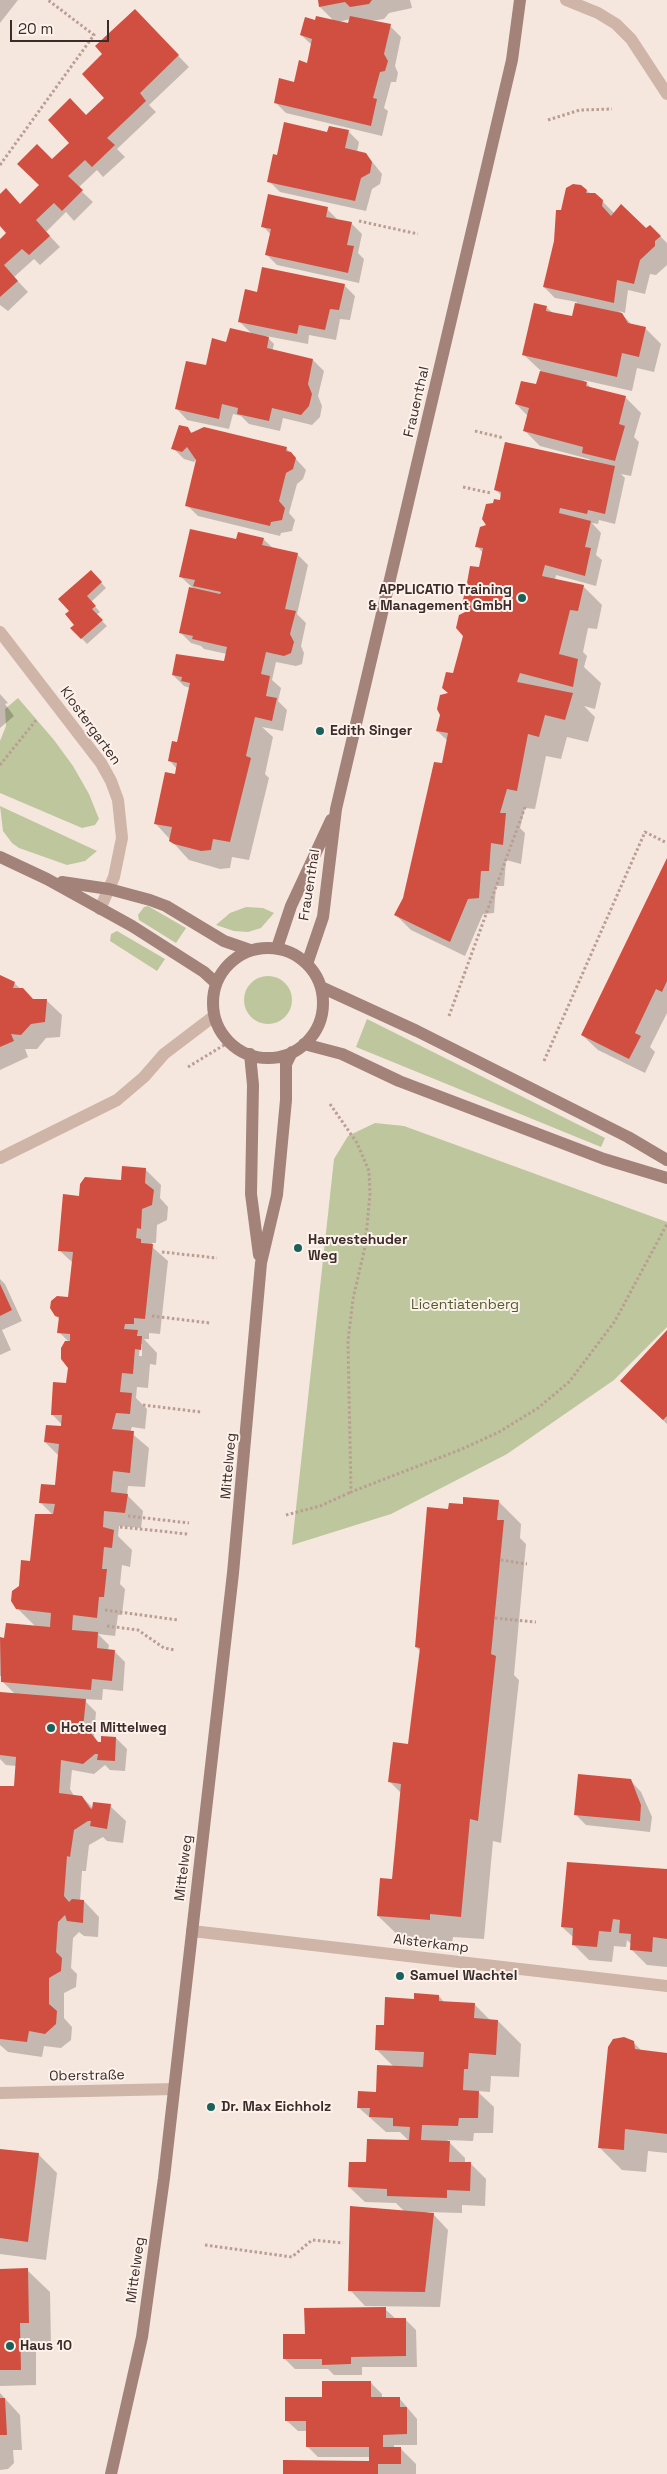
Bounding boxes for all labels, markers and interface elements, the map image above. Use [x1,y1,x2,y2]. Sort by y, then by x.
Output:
scale bar [12,10,111,42]
text: 20 m [18,19,53,38]
street label: Frauenthal [401,365,433,439]
place label: APPLICATIO Training & Management GmbH [368,582,512,614]
marker: APPLICATIO Training & Management GmbH [516,592,528,604]
street label: Klostergarten [56,684,124,768]
place label: Edith Singer [330,723,412,739]
marker: Edith Singer [314,725,326,737]
street label: Frauenthal [296,848,324,922]
place label: Harvestehuder Weg [308,1232,407,1264]
marker: Harvestehuder Weg [292,1242,304,1254]
park label: Licentiatenberg [411,1297,519,1313]
street label: Mittelweg [218,1432,240,1500]
place label: Hotel Mittelweg [61,1720,167,1736]
marker: Hotel Mittelweg [45,1722,57,1734]
street label: Mittelweg [172,1834,196,1902]
street label: Alsterkamp [392,1931,470,1957]
place label: Samuel Wachtel [410,1968,517,1984]
marker: Samuel Wachtel [394,1970,406,1982]
street label: Oberstraße [49,2067,125,2085]
place label: Dr. Max Eichholz [221,2099,331,2115]
marker: Dr. Max Eichholz [205,2101,217,2113]
street label: Mittelweg [123,2236,149,2304]
place label: Haus 10 [20,2338,72,2354]
marker: Haus 10 [4,2340,16,2352]

